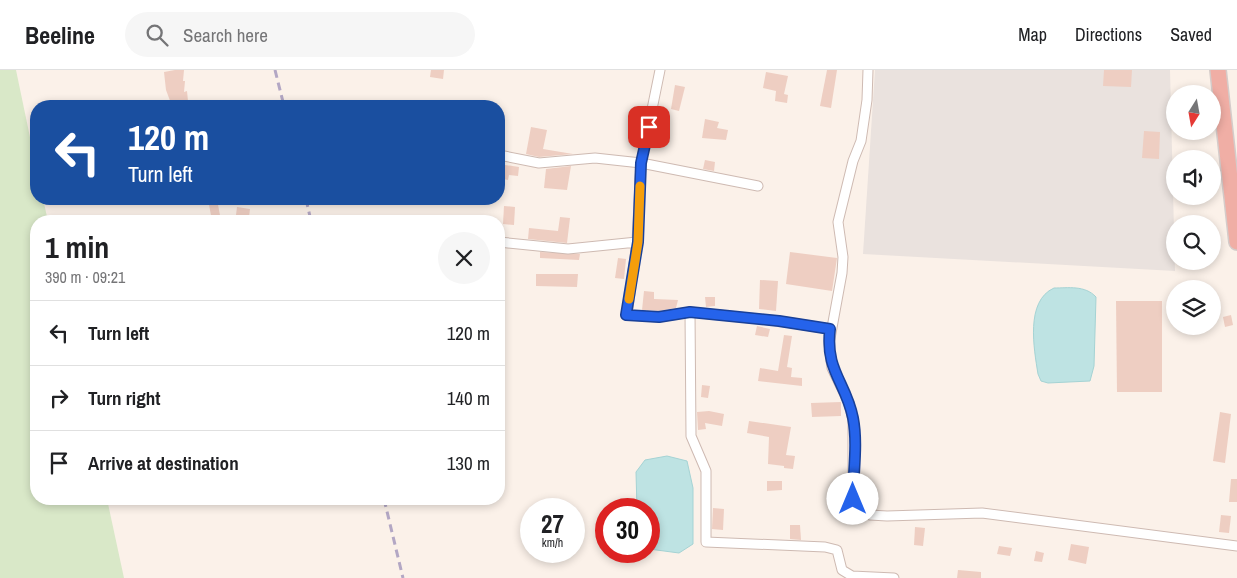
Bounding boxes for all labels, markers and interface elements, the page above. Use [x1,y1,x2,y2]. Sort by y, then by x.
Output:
search box [125,12,475,57]
text: Beeline [25,19,95,51]
icon: search [143,21,171,49]
text: Search here [183,22,268,48]
text: Map [1018,22,1047,47]
text: Directions [1075,22,1142,47]
text: Saved [1170,22,1212,47]
north arrow [1166,85,1221,140]
map controls [1166,85,1221,335]
pin [628,106,670,148]
icon: arrive [635,113,663,141]
text: 120 m [128,114,209,161]
icon: left [45,120,110,185]
button: sound [1166,150,1221,205]
text: Turn left [128,159,193,189]
button: search [1166,215,1221,270]
text: 1 min [45,227,109,267]
button: close [438,232,490,284]
text: 390 m · 09:21 [45,266,125,288]
button: layers [1166,280,1221,335]
icon: left [45,319,73,347]
text: Turn left [88,320,149,346]
text: 120 m [447,320,490,346]
icon: right [45,384,73,412]
text: Turn right [88,385,160,411]
text: 140 m [447,385,490,411]
icon: arrive [45,449,73,477]
text: Arrive at destination [88,450,239,476]
text: 130 m [447,450,490,476]
position arrow [826,472,878,524]
speed limit sign: 30 [595,498,660,563]
text: 27 [541,507,564,541]
text: km/h [542,535,563,551]

